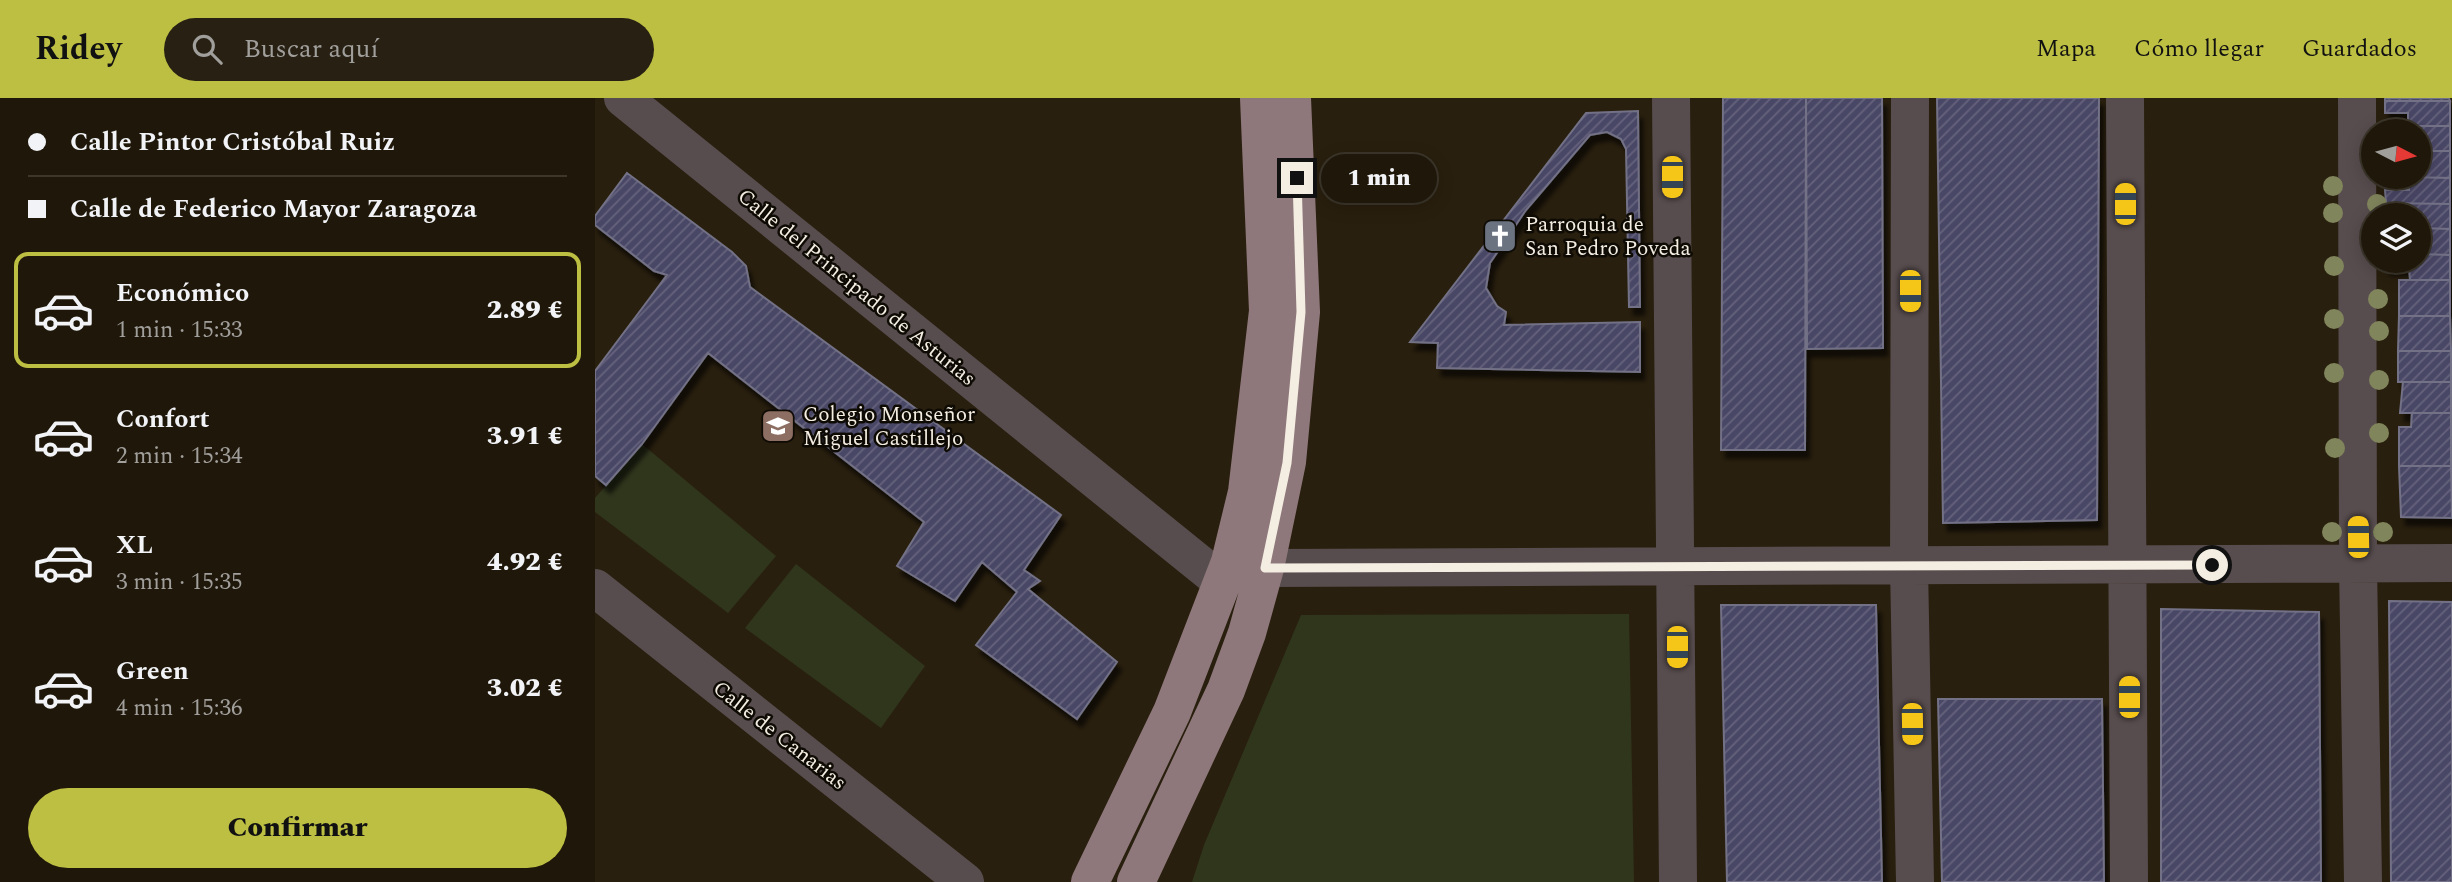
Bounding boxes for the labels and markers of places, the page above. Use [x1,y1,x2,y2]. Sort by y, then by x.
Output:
place label: Parroquia de San Pedro Poveda [1525,209,1691,265]
church icon: Parroquia de San Pedro Poveda [1481,217,1519,255]
place label: Colegio Monseñor Miguel Castillejo [803,399,975,455]
school or university icon: Colegio Monseñor Miguel Castillejo [759,407,797,445]

